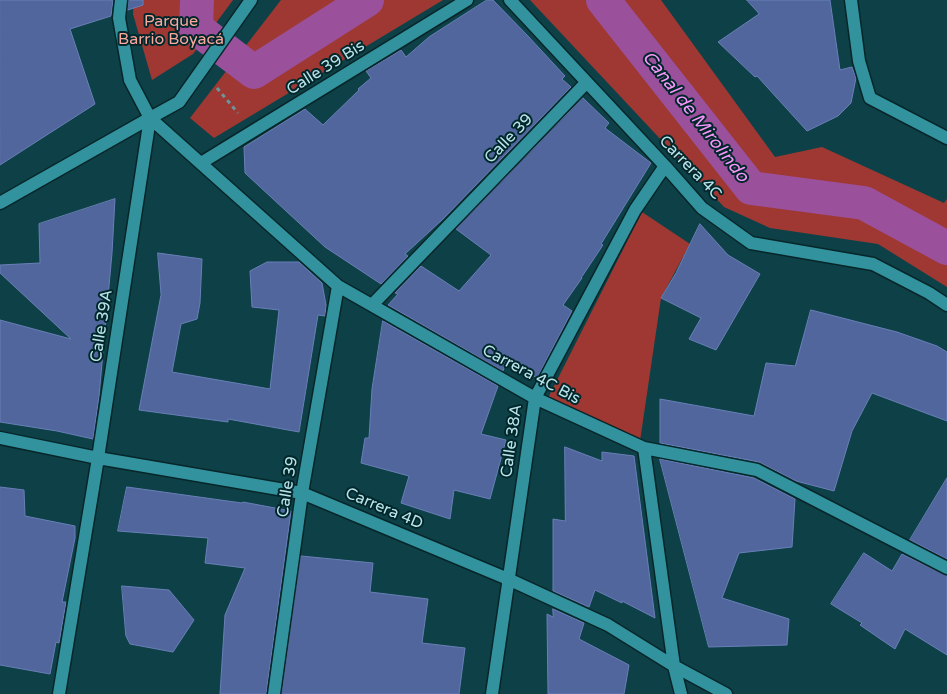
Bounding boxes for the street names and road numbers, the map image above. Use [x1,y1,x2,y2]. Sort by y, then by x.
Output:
street label: Calle 39 Bis [284,36,368,100]
street label: Calle 39 [481,110,537,168]
street label: Carrera 4C [655,132,725,204]
street label: Calle 39A [87,288,117,364]
street label: Carrera 4C Bis [479,341,583,409]
street label: Calle 38A [497,403,527,479]
street label: Calle 39 [274,455,302,519]
street label: Carrera 4D [342,484,426,534]

